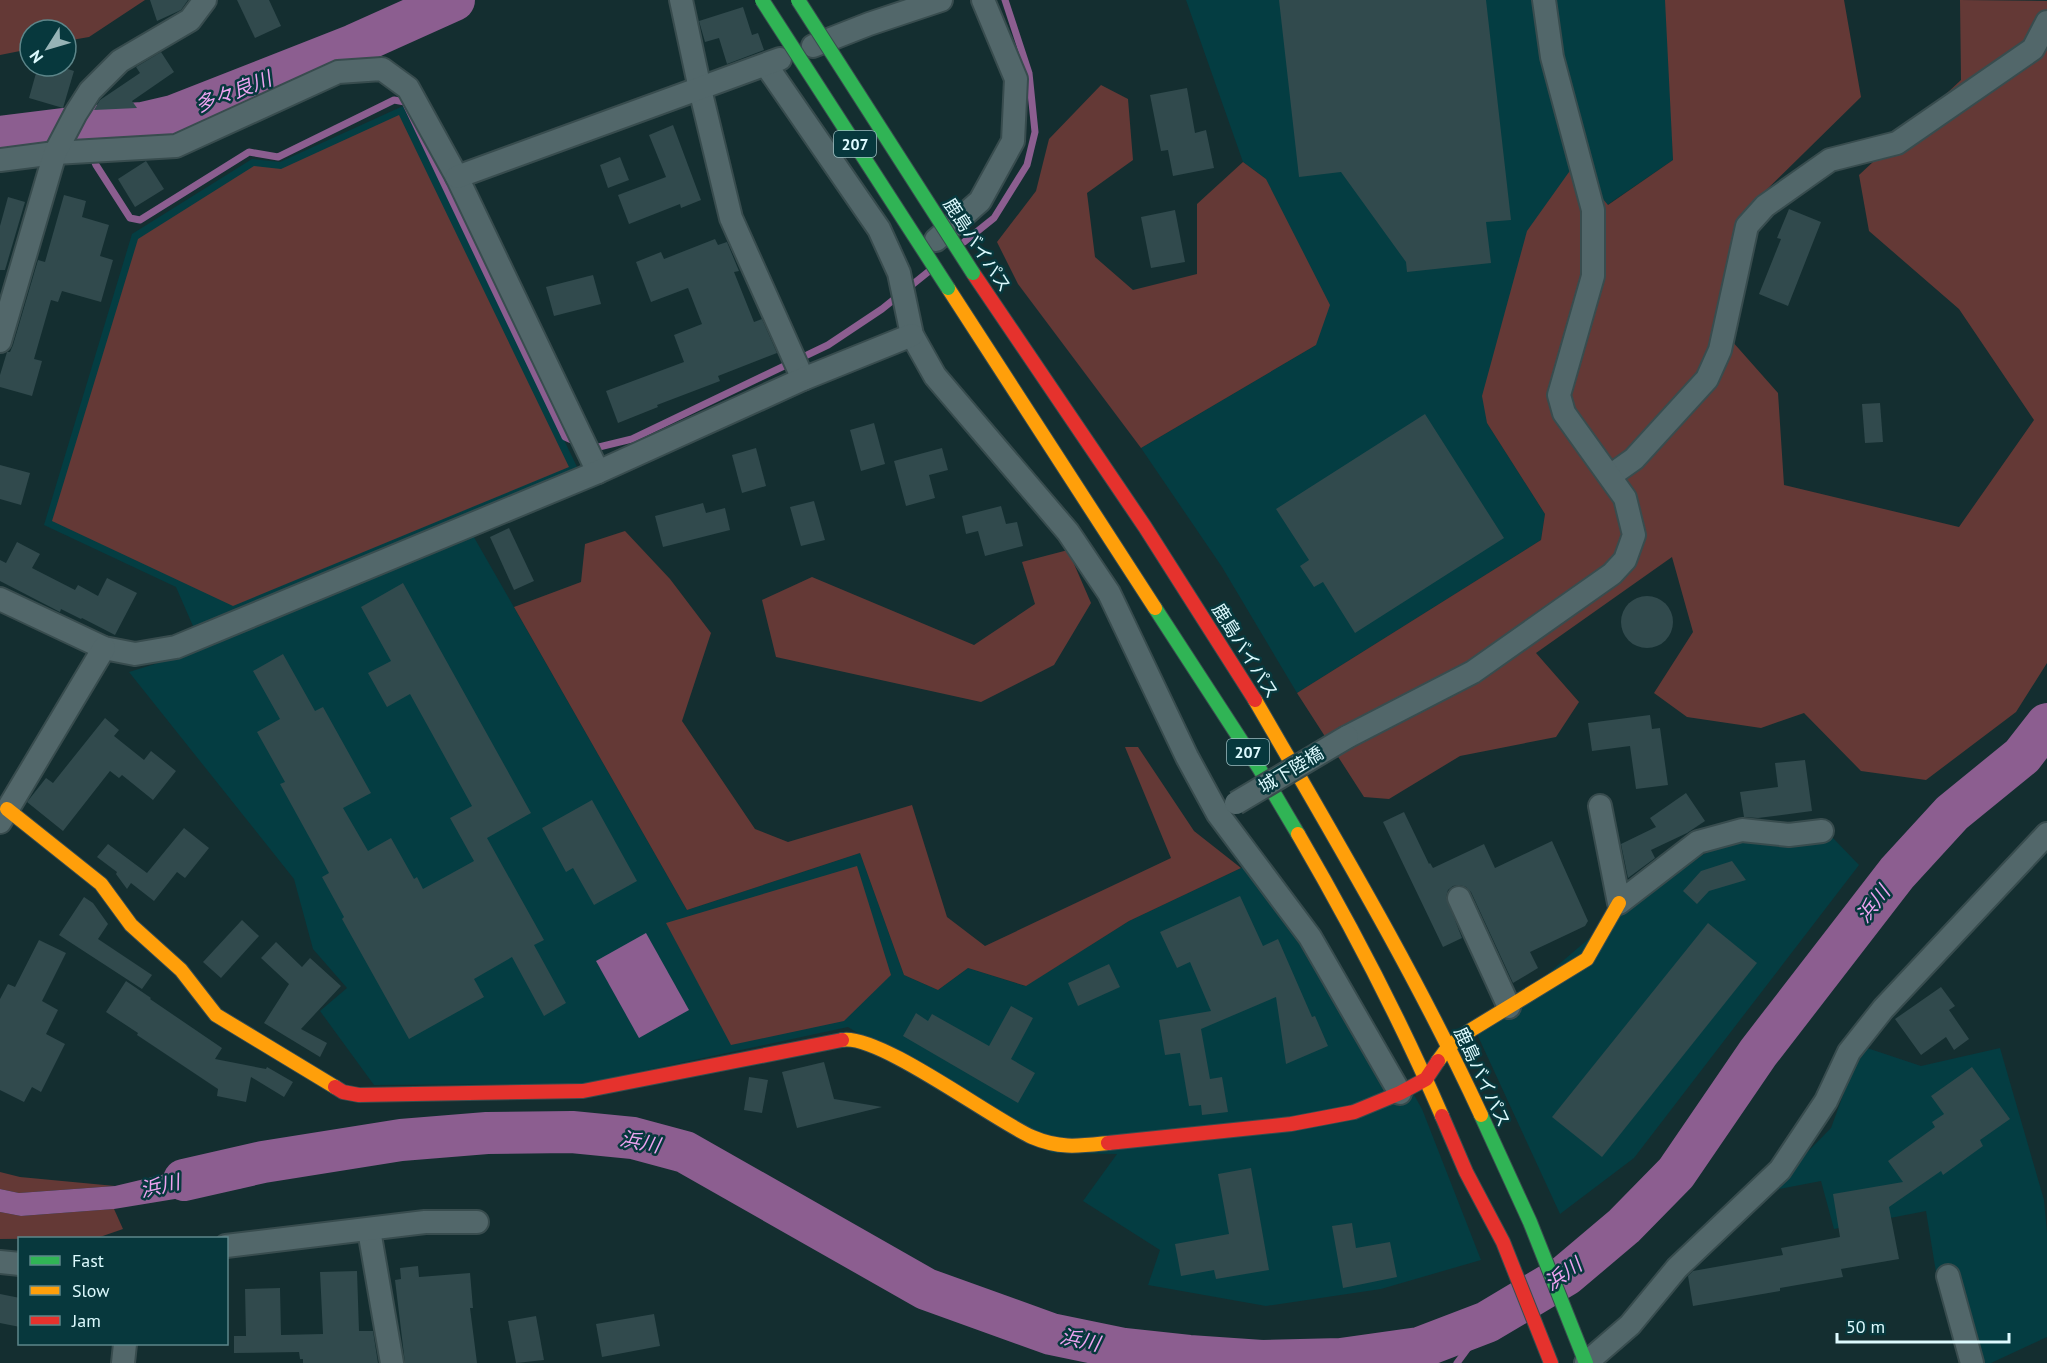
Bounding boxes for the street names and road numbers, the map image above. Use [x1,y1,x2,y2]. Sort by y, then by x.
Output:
road number: 207 [834,131,876,157]
street label: 鹿島バイパス [938,193,1016,296]
street label: 鹿島バイパス [1207,599,1284,702]
road number: 207 [1227,739,1269,765]
street label: 城下陸橋 [1254,741,1328,798]
street label: 鹿島バイパス [1449,1023,1516,1130]

